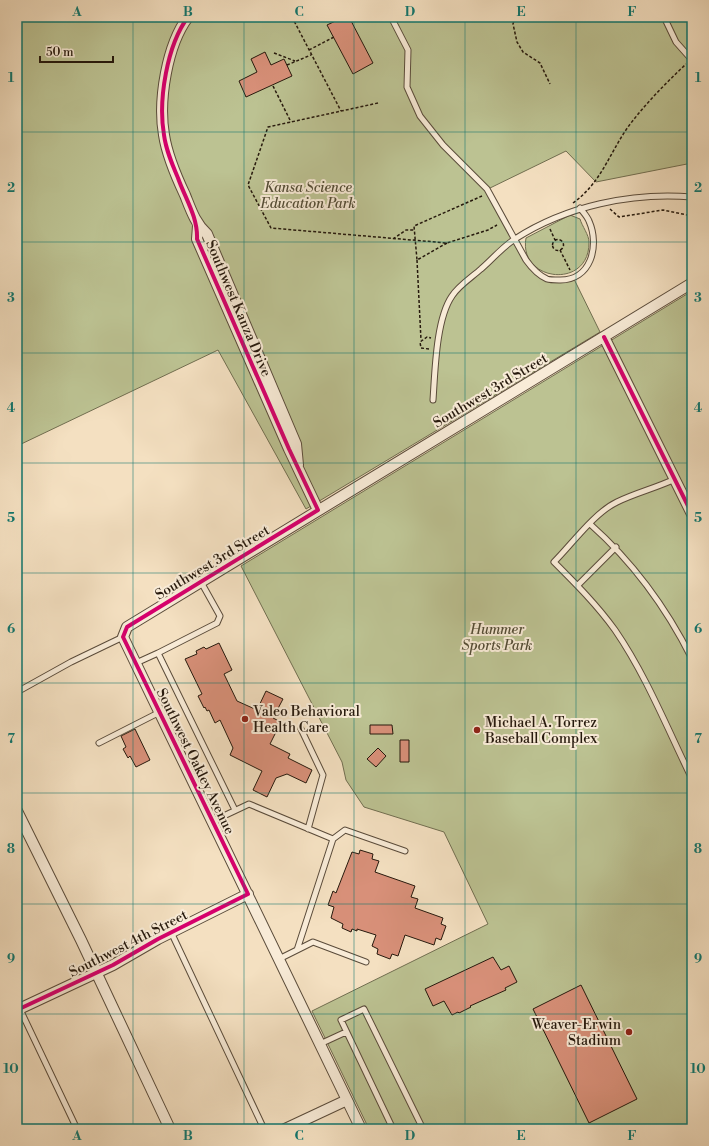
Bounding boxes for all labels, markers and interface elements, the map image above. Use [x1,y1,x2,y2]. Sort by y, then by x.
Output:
text: A [71,4,82,20]
text: B [183,4,193,20]
text: C [294,4,304,20]
text: D [405,4,415,20]
text: E [516,4,526,20]
text: F [627,4,637,20]
scale bar [40,38,113,64]
text: 50 m [46,45,74,60]
text: 1 [8,70,15,86]
text: 1 [695,70,702,86]
park label: Kansa Science Education Park [259,179,356,213]
text: 2 [7,180,15,196]
text: 2 [694,180,702,196]
street label: Southwest Kanza Drive [201,237,275,379]
text: 3 [7,290,15,306]
text: 3 [694,290,702,306]
street label: Southwest 3rd Street [430,350,551,432]
text: 4 [7,400,16,416]
text: 4 [694,400,703,416]
text: 5 [7,510,15,526]
text: 5 [694,510,702,526]
street label: Southwest 3rd Street [152,522,273,604]
text: 6 [7,621,15,637]
park label: Hummer Sports Park [462,621,532,655]
text: 6 [694,621,702,637]
street label: Southwest Oakley Avenue [152,685,238,837]
place label: Valeo Behavioral Health Care [252,703,360,737]
marker: Valeo Behavioral Health Care [240,714,250,724]
place label: Michael A. Torrez Baseball Complex [484,714,598,748]
marker: Michael A. Torrez Baseball Complex [472,725,482,735]
text: 7 [7,731,15,747]
text: 7 [694,731,702,747]
text: 8 [7,841,15,857]
text: 8 [694,841,702,857]
street label: Southwest 4th Street [66,906,191,982]
text: 9 [7,951,15,967]
text: 9 [694,951,702,967]
place label: Weaver-Erwin Stadium [531,1016,622,1050]
marker: Weaver-Erwin Stadium [624,1027,634,1037]
text: 10 [3,1061,19,1077]
text: 10 [690,1061,706,1077]
text: A [71,1128,82,1144]
text: B [183,1128,193,1144]
text: C [294,1128,304,1144]
text: D [405,1128,415,1144]
text: E [516,1128,526,1144]
text: F [627,1128,637,1144]

